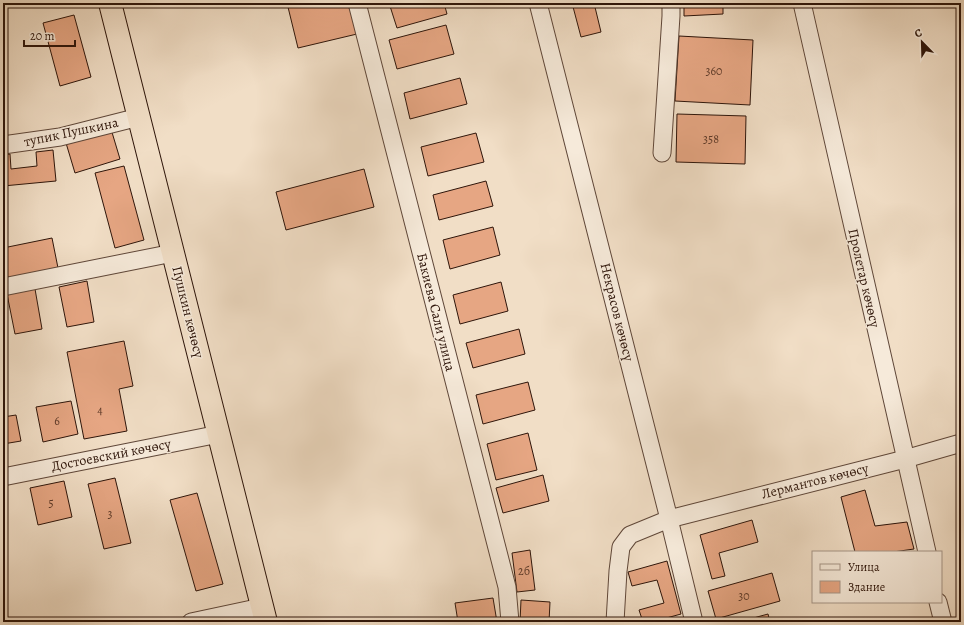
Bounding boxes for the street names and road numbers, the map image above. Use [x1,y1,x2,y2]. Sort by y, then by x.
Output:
street label: тупик Пушкина [22,113,121,151]
street label: Пролетар көчөсү [843,227,885,330]
street label: Бакиева Сали улица [412,251,460,374]
street label: Некрасов көчөсү [596,261,639,364]
street label: Пушкин көчөсү [167,264,209,361]
street label: Достоевский көчөсү [50,434,173,476]
street label: Лермантов көчөсү [759,458,871,503]

